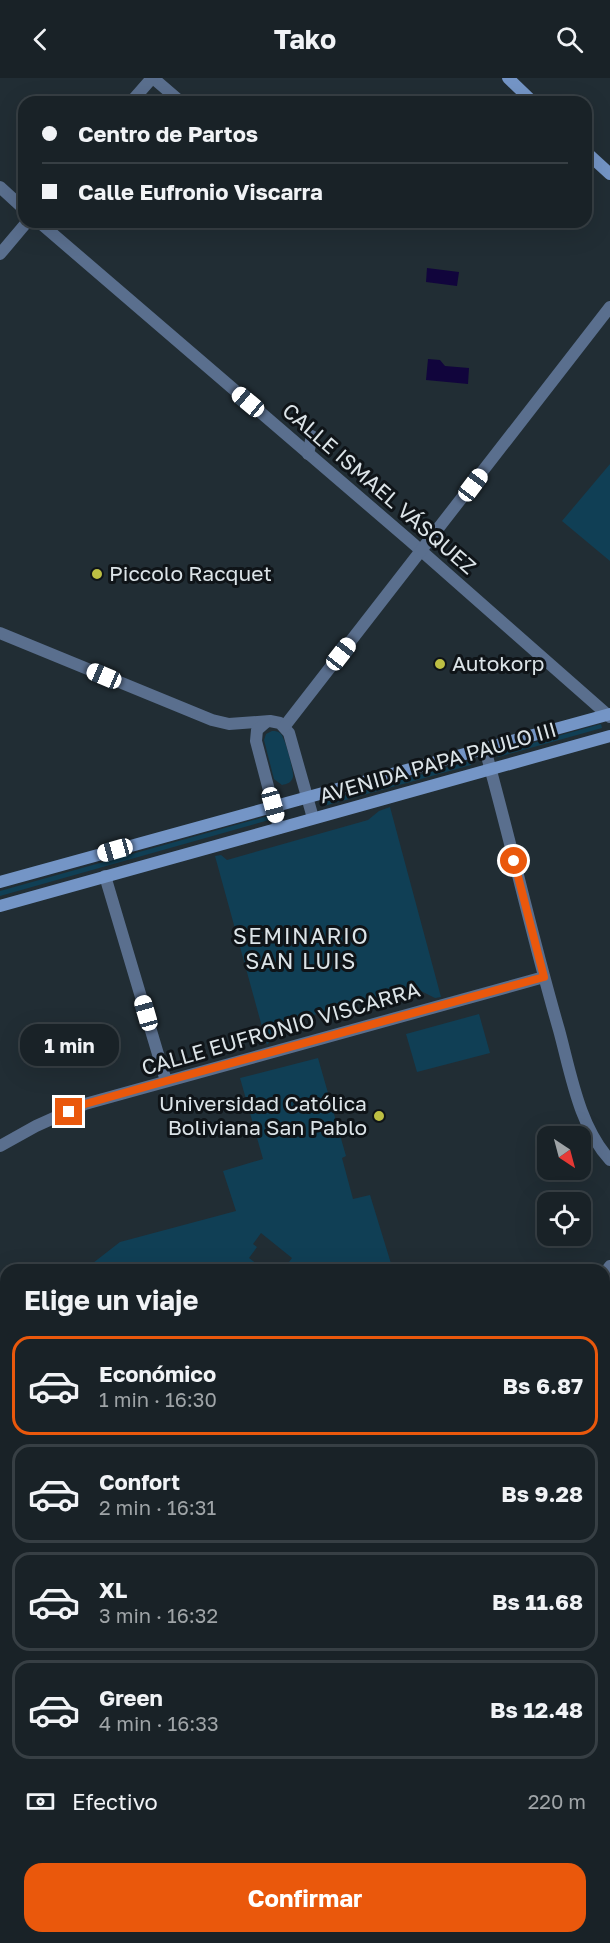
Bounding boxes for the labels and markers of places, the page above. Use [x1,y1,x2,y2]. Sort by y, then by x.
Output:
place label: Piccolo Racquet [109,560,272,586]
marker: Piccolo Racquet [90,567,104,581]
place label: Autokorp [452,650,545,676]
marker: Autokorp [433,657,447,671]
place label: Universidad Católica Boliviana San Pablo [159,1090,367,1140]
marker: Universidad Católica Boliviana San Pablo [372,1109,386,1123]

